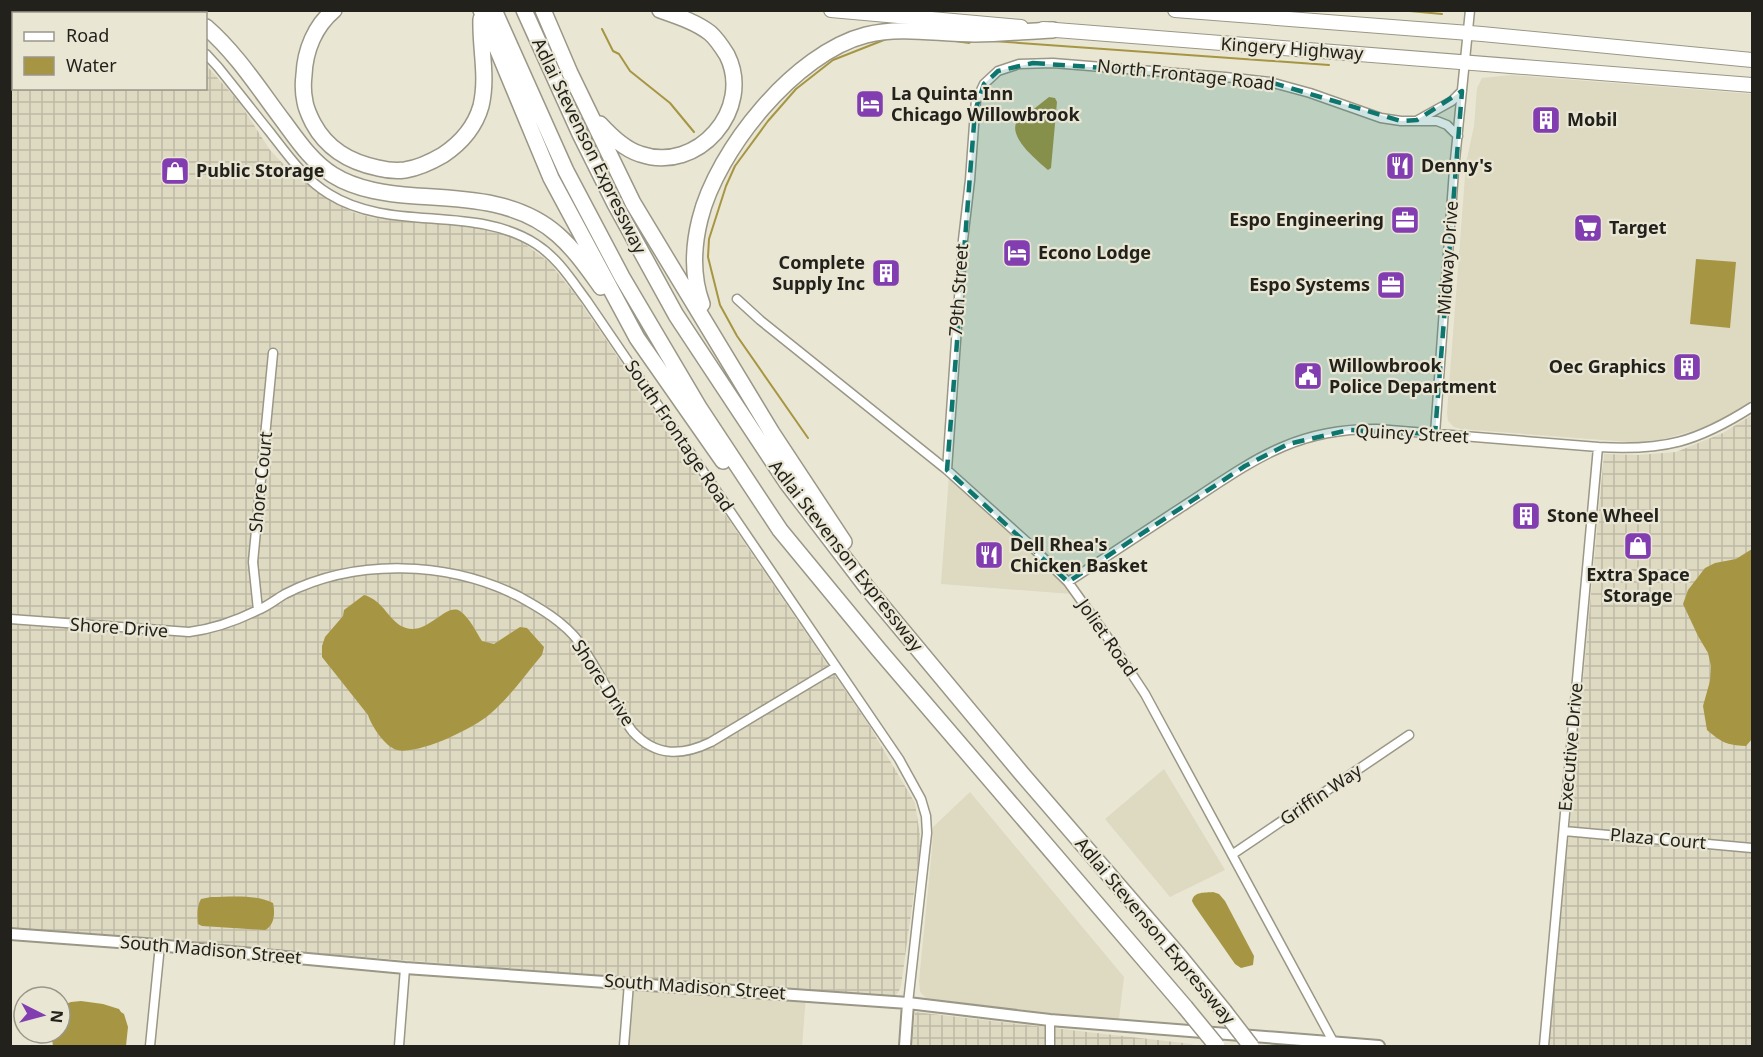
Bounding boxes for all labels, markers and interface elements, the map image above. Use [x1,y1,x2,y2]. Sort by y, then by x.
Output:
legend [12,12,207,90]
text: Road [66,23,109,47]
street label: Kingery Highway [1220,31,1365,65]
street label: Adlai Stevenson Expressway [527,34,653,258]
text: Water [66,53,117,77]
street label: North Frontage Road [1096,53,1276,95]
place label: La Quinta Inn Chicago Willowbrook [891,81,1080,126]
hotel icon: La Quinta Inn Chicago Willowbrook [854,88,886,120]
building icon: Mobil [1530,104,1562,136]
place label: Mobil [1567,107,1617,131]
restaurant icon: Denny's [1384,150,1416,182]
place label: Denny's [1421,153,1493,177]
shop icon: Public Storage [159,155,191,187]
place label: Public Storage [196,158,325,182]
street label: Midway Drive [1431,200,1463,316]
office icon: Espo Engineering [1389,204,1421,236]
place label: Espo Engineering [1229,207,1384,231]
supermarket icon: Target [1572,212,1604,244]
place label: Target [1609,215,1667,239]
hotel icon: Econo Lodge [1001,237,1033,269]
place label: Econo Lodge [1038,240,1151,264]
street label: 79th Street [943,242,973,337]
place label: Complete Supply Inc [772,250,865,295]
building icon: Complete Supply Inc [870,257,902,289]
office icon: Espo Systems [1375,269,1407,301]
place label: Espo Systems [1249,272,1370,296]
building icon: Oec Graphics [1671,351,1703,383]
place label: Willowbrook Police Department [1329,353,1497,398]
place label: Oec Graphics [1549,354,1666,378]
street label: South Frontage Road [620,355,740,516]
public building icon: Willowbrook Police Department [1292,360,1324,392]
street label: Quincy Street [1355,418,1470,448]
street label: Shore Court [243,430,277,533]
street label: Adlai Stevenson Expressway [764,455,930,657]
building icon: Stone Wheel [1510,500,1542,532]
place label: Stone Wheel [1547,503,1659,527]
shop icon: Extra Space Storage [1622,530,1654,562]
place label: Dell Rhea's Chicken Basket [1010,532,1148,577]
restaurant icon: Dell Rhea's Chicken Basket [973,539,1005,571]
place label: Extra Space Storage [1586,562,1690,607]
street label: Joliet Road [1071,592,1143,681]
street label: Shore Drive [69,612,169,642]
street label: Shore Drive [567,635,641,730]
street label: Executive Drive [1552,682,1588,812]
street label: Griffin Way [1275,758,1367,830]
street label: Plaza Court [1609,822,1708,854]
street label: Adlai Stevenson Expressway [1070,832,1242,1029]
street label: South Madison Street [119,929,303,969]
street label: South Madison Street [603,968,787,1004]
north arrow [12,985,72,1045]
text: N [45,1009,69,1024]

